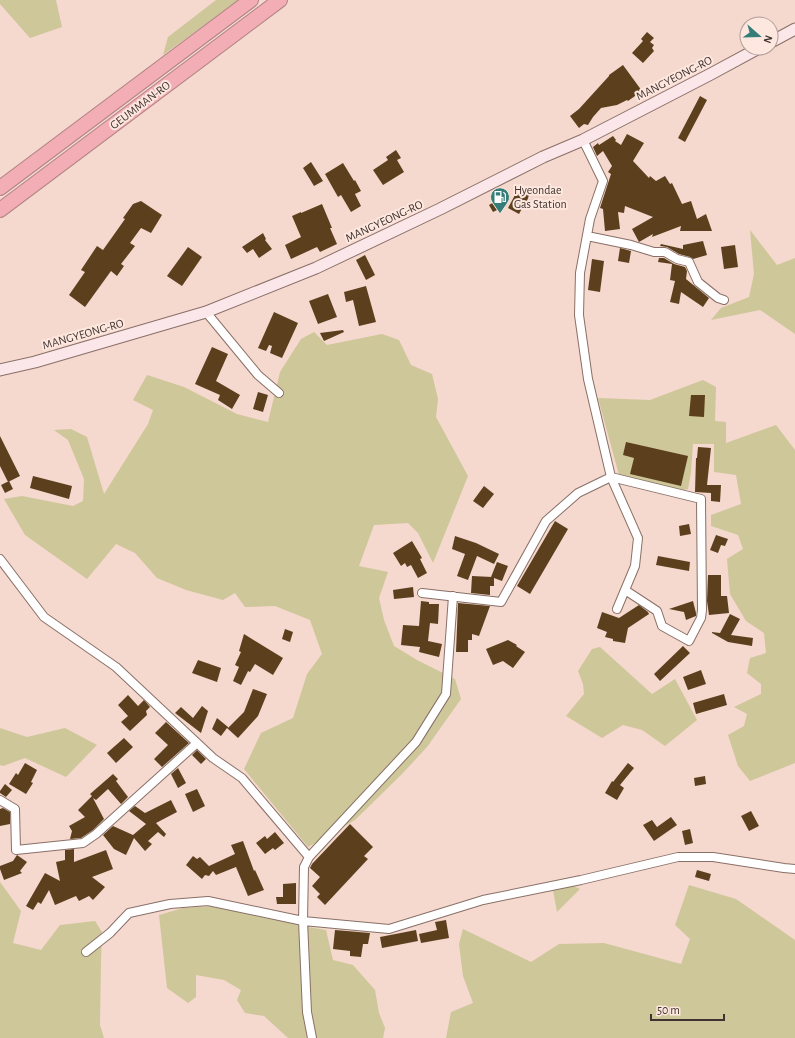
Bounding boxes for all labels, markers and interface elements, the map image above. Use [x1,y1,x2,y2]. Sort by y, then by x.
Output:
north arrow [739,16,779,56]
text: N [761,34,774,45]
street label: MANGYEONG-RO [634,53,714,102]
street label: GEUMMAN-RO [108,78,173,131]
place label: Hyeondae Gas Station [514,184,567,210]
fuel station icon: Hyeondae Gas Station [489,186,511,214]
street label: MANGYEONG-RO [343,198,425,244]
street label: MANGYEONG-RO [41,317,125,351]
scale bar [651,996,724,1022]
text: 50 m [657,1004,680,1016]

